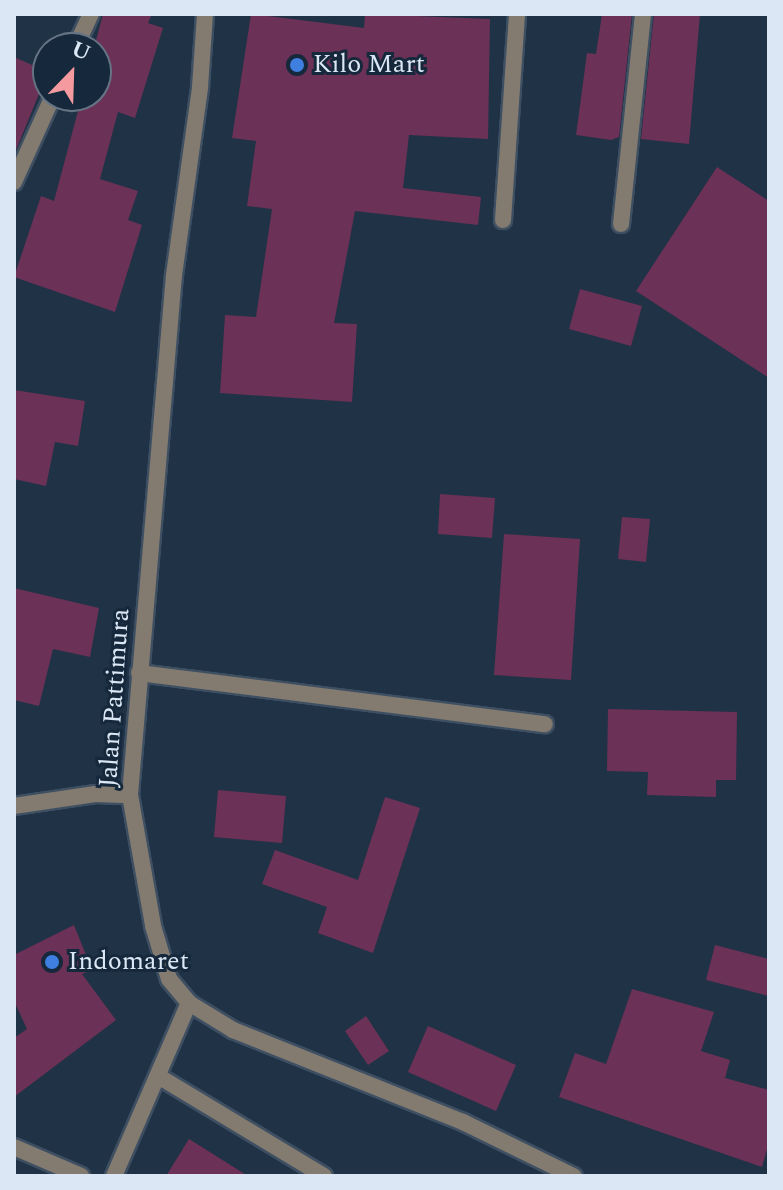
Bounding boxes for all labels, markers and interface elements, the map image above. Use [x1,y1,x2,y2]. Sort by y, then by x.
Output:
north arrow [32,32,112,112]
text: U [66,32,96,70]
place label: Kilo Mart [313,49,425,81]
marker: Kilo Mart [288,56,306,74]
street label: Jalan Pattimura [93,607,137,789]
place label: Indomaret [68,946,189,978]
marker: Indomaret [43,953,61,971]

